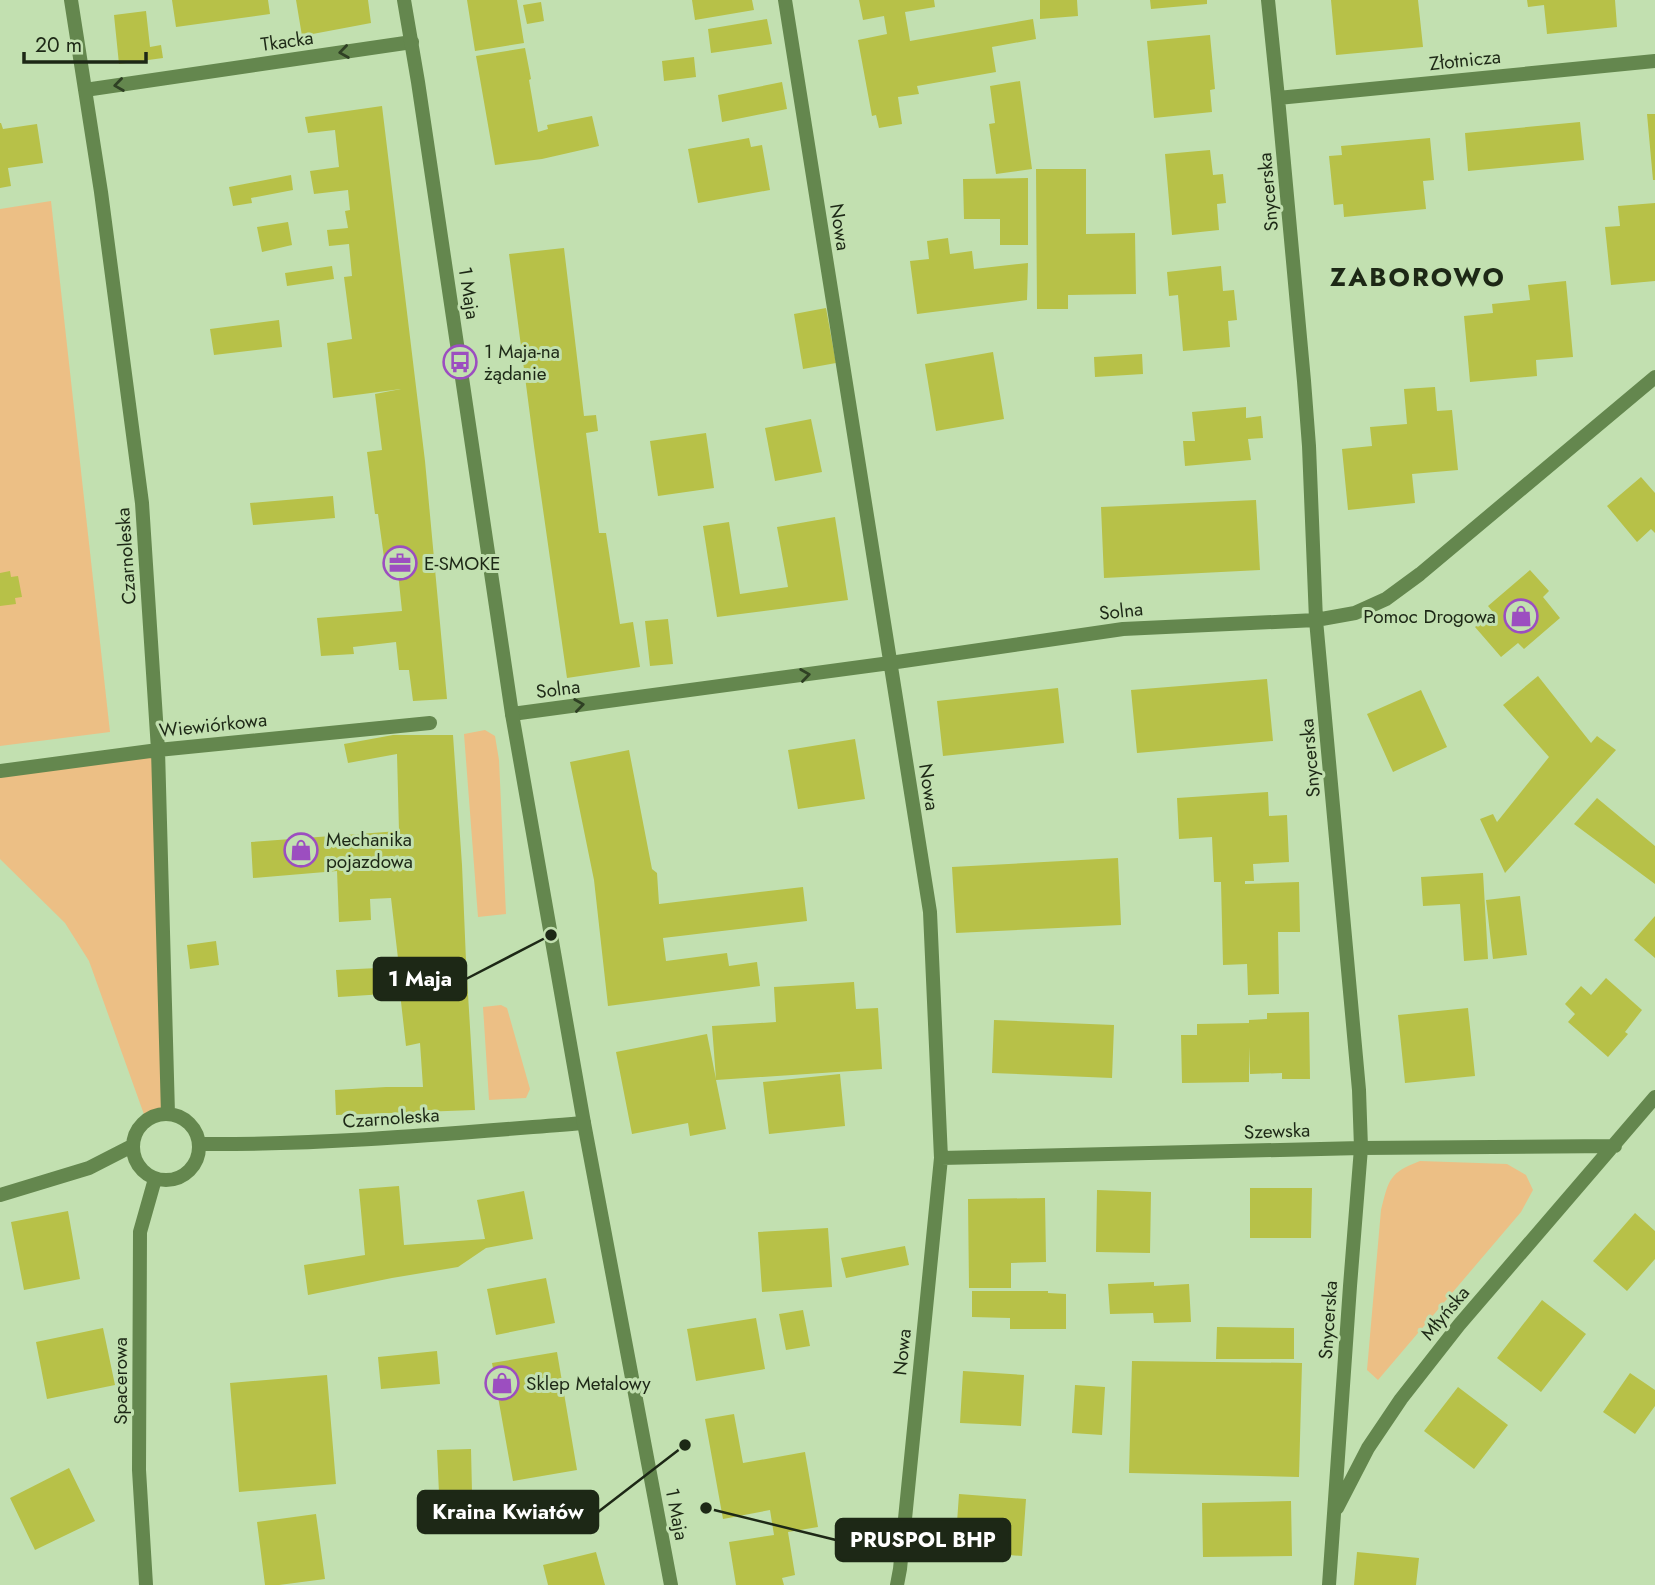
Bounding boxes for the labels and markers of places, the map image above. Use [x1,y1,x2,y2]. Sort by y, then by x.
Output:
place label: 1 Maja-na żądanie [484,338,560,387]
bus stop icon: 1 Maja-na żądanie [441,343,479,381]
office icon: E-SMOKE [381,544,419,582]
place label: E-SMOKE [424,550,500,577]
shop icon: Pomoc Drogowa [1502,597,1540,635]
place label: Pomoc Drogowa [1363,603,1496,630]
place label: Mechanika pojazdowa [326,826,413,875]
shop icon: Mechanika pojazdowa [282,831,320,869]
callout: 1 Maja [374,958,466,1000]
shop icon: Sklep Metalowy [483,1364,521,1402]
place label: Sklep Metalowy [526,1370,651,1397]
callout: Kraina Kwiatów [418,1491,598,1533]
callout: PRUSPOL BHP [836,1519,1010,1561]

